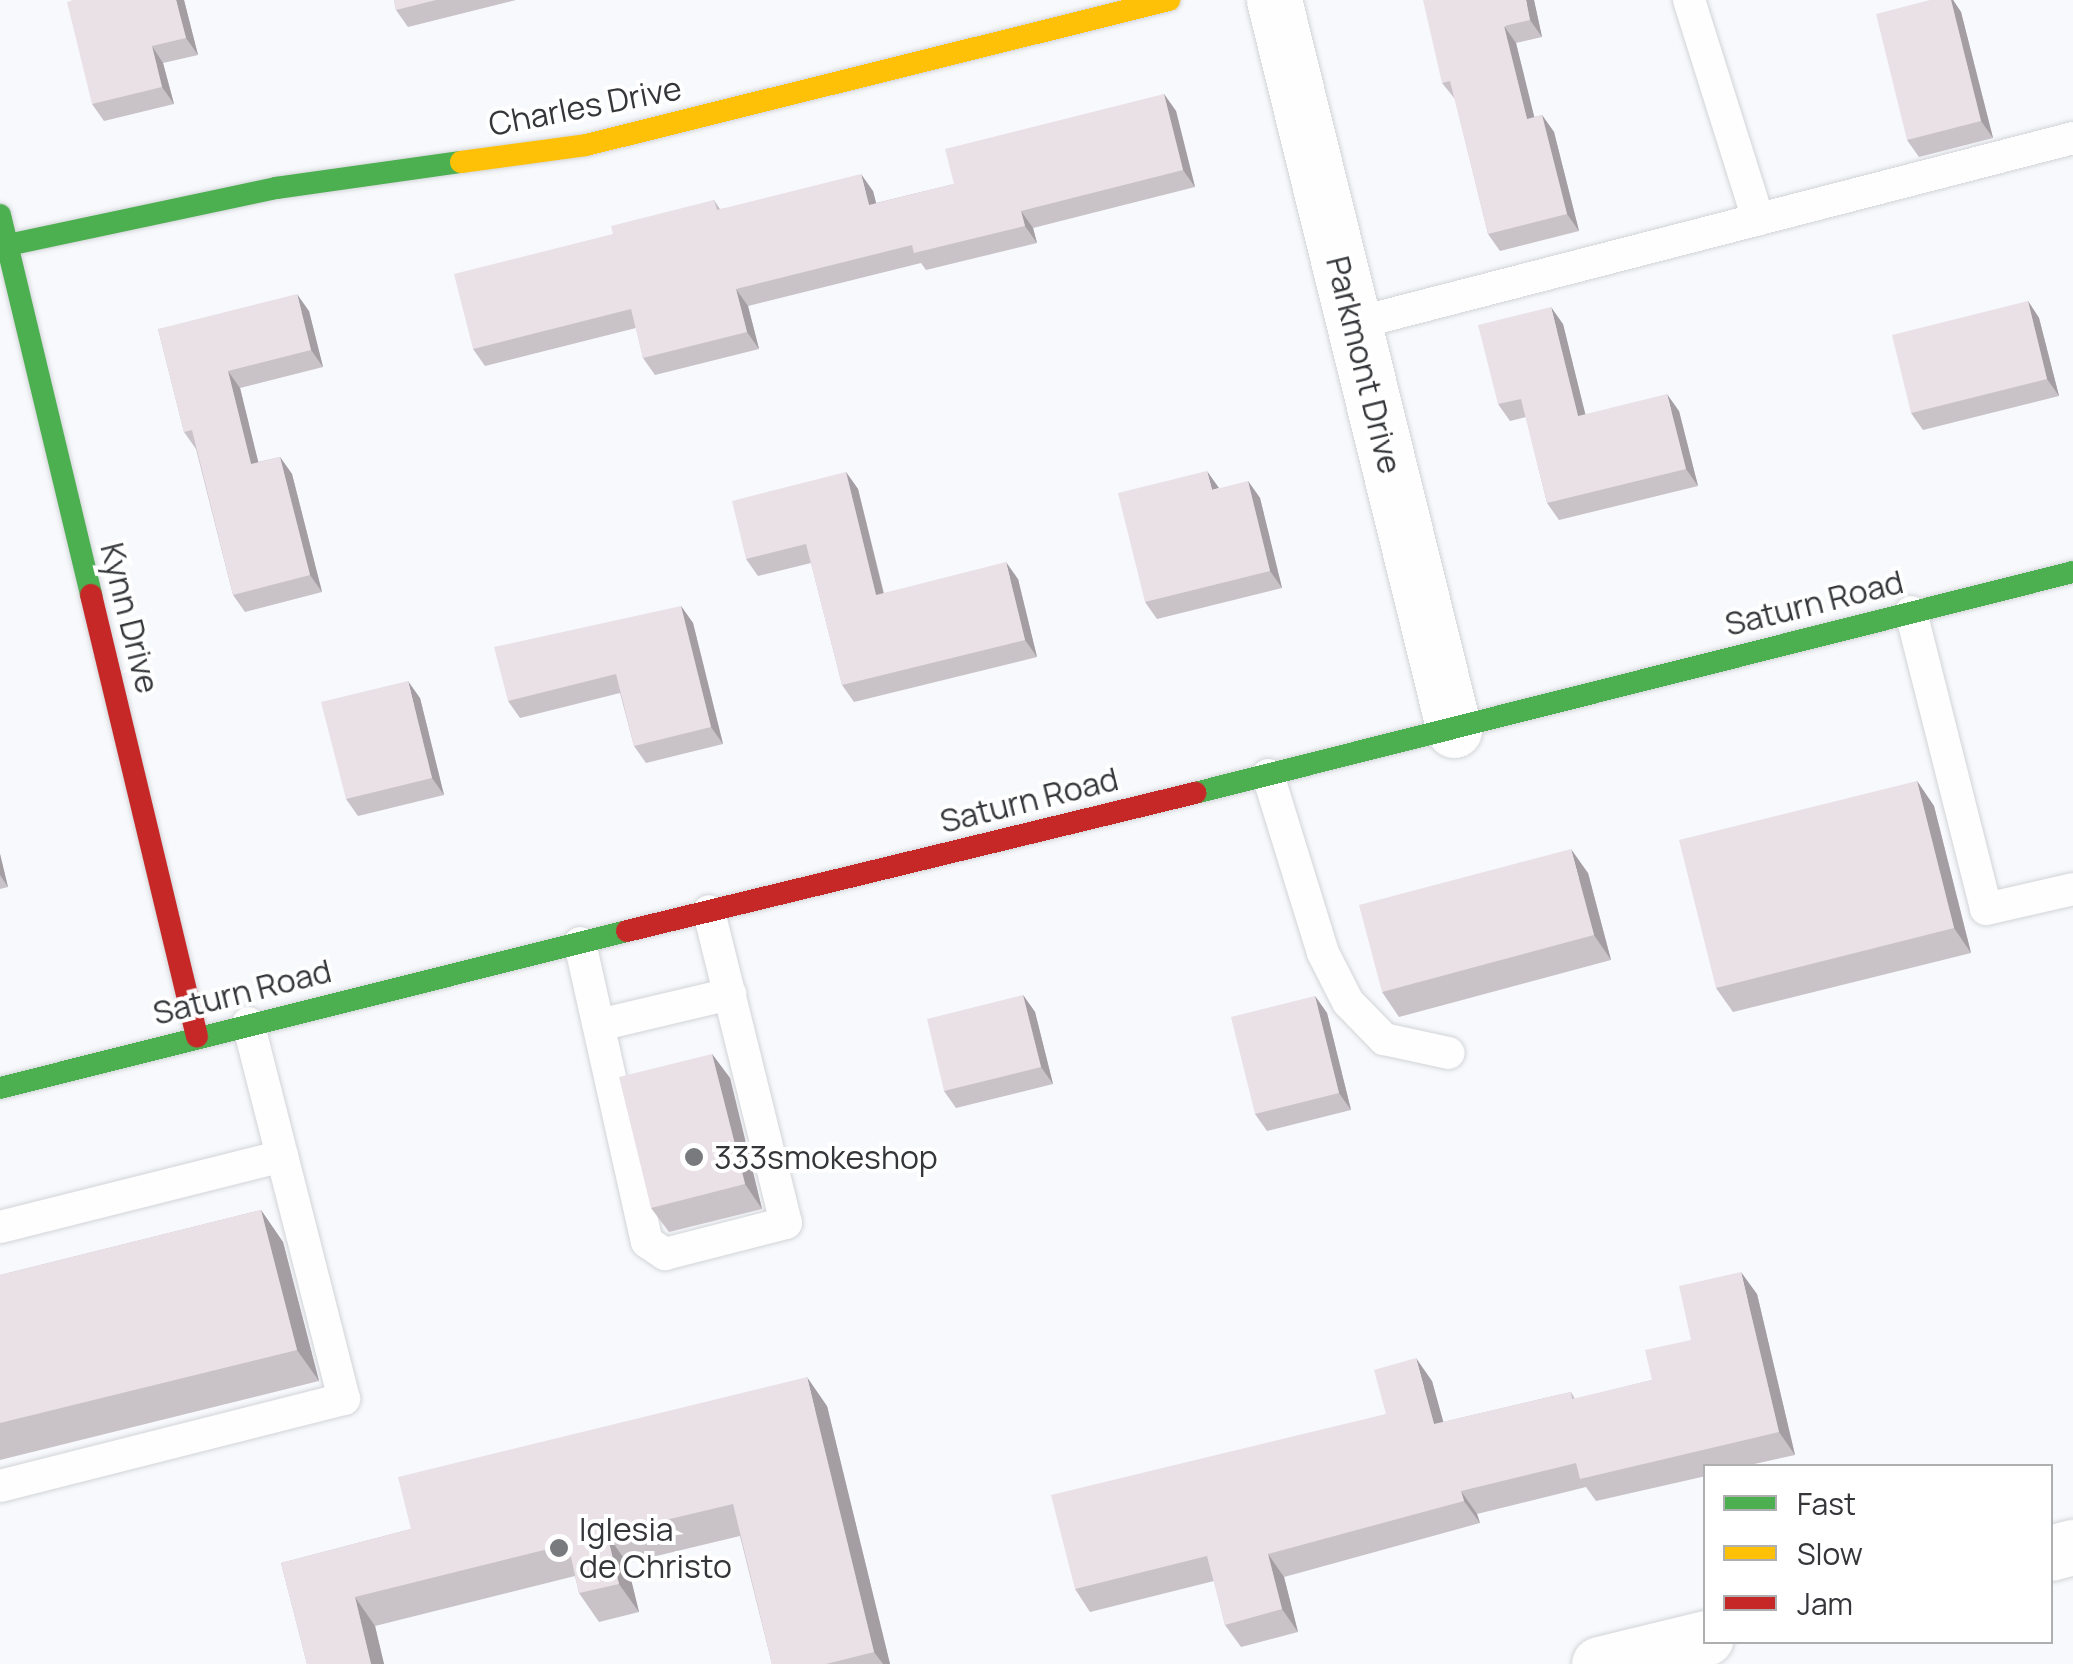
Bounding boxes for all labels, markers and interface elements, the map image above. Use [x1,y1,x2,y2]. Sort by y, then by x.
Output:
street label: Charles Drive [485,69,685,143]
street label: Parkmont Drive [1318,252,1410,478]
street label: Kynn Drive [93,539,167,697]
street label: Saturn Road [1721,562,1907,644]
street label: Saturn Road [936,759,1122,841]
street label: Saturn Road [149,951,335,1033]
place label: 333smokeshop [714,1138,938,1176]
marker: 333smokeshop [683,1146,705,1168]
legend [1703,1464,2053,1644]
text: Fast [1797,1483,1856,1524]
place label: Iglesia de Christo [579,1511,732,1586]
text: Slow [1797,1533,1863,1574]
marker: Iglesia de Christo [548,1537,570,1559]
text: Jam [1797,1583,1853,1624]

